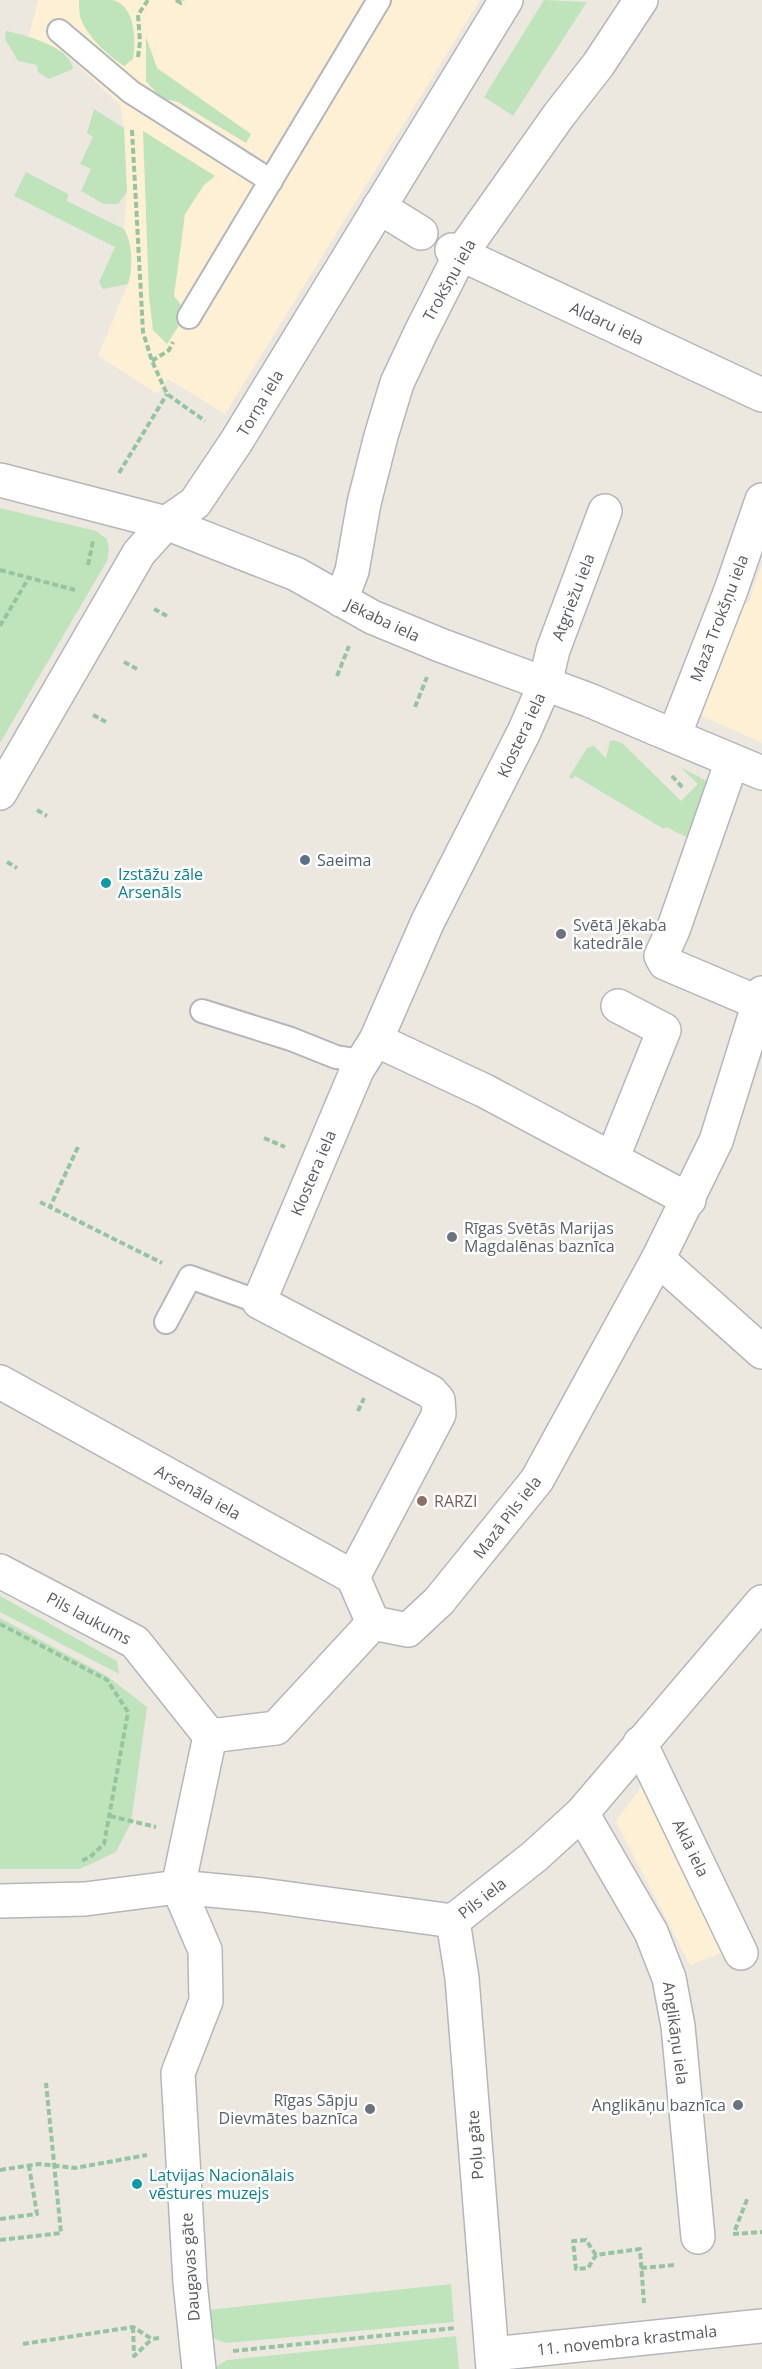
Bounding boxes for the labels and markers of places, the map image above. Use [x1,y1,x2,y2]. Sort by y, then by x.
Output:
place label: Saeima [317,849,371,871]
marker: Saeima [298,853,312,867]
place label: Izstāžu zāle Arsenāls [118,863,203,903]
marker: Izstāžu zāle Arsenāls [99,876,113,890]
place label: Svētā Jēkaba katedrāle [573,914,667,954]
marker: Svētā Jēkaba katedrāle [554,927,568,941]
place label: Rīgas Svētās Marijas Magdalēnas baznīca [464,1217,615,1257]
marker: Rīgas Svētās Marijas Magdalēnas baznīca [445,1230,459,1244]
place label: RARZI [434,1490,478,1512]
marker: RARZI [415,1494,429,1508]
place label: Rīgas Sāpju Dievmātes baznīca [219,2089,358,2129]
place label: Anglikāņu baznīca [592,2094,726,2116]
marker: Anglikāņu baznīca [731,2098,745,2112]
marker: Rīgas Sāpju Dievmātes baznīca [363,2102,377,2116]
place label: Latvijas Nacionālais vēstures muzejs [149,2164,294,2204]
marker: Latvijas Nacionālais vēstures muzejs [130,2177,144,2191]

